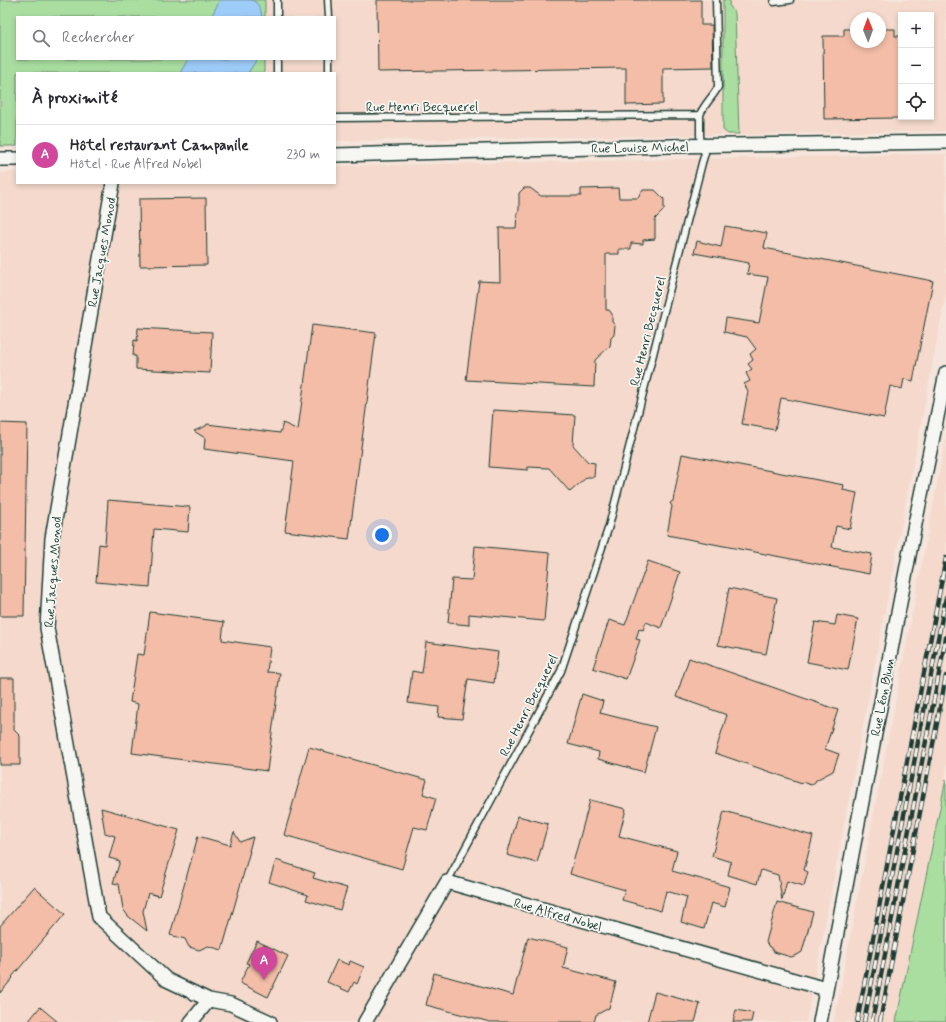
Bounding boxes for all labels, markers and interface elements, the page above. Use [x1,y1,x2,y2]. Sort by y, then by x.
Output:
north arrow [850,12,886,48]
map controls [898,12,934,120]
button: + [898,12,934,48]
search box [16,16,336,60]
icon: search [30,27,52,49]
text: Rechercher [62,28,135,48]
button: − [898,48,934,84]
button: locate [898,84,934,120]
text: À proximité [32,87,117,109]
street label: Rue Henri Becquerel [366,99,478,116]
text: Hôtel restaurant Campanile [70,136,249,156]
street label: Rue Louise Michel [591,139,689,158]
text: A [41,146,49,163]
text: 230 m [286,146,320,163]
text: Hôtel · Rue Alfred Nobel [70,156,202,173]
street label: Rue Jacques Monod [84,196,121,309]
street label: Rue Henri Becquerel [627,275,670,388]
street label: Rue Jacques Monod [41,516,66,628]
your location [372,525,392,545]
street label: Rue Henri Becquerel [496,652,562,760]
street label: Rue Léon Blum [868,657,899,738]
street label: Rue Alfred Nobel [512,895,604,936]
pin: A [251,947,277,980]

